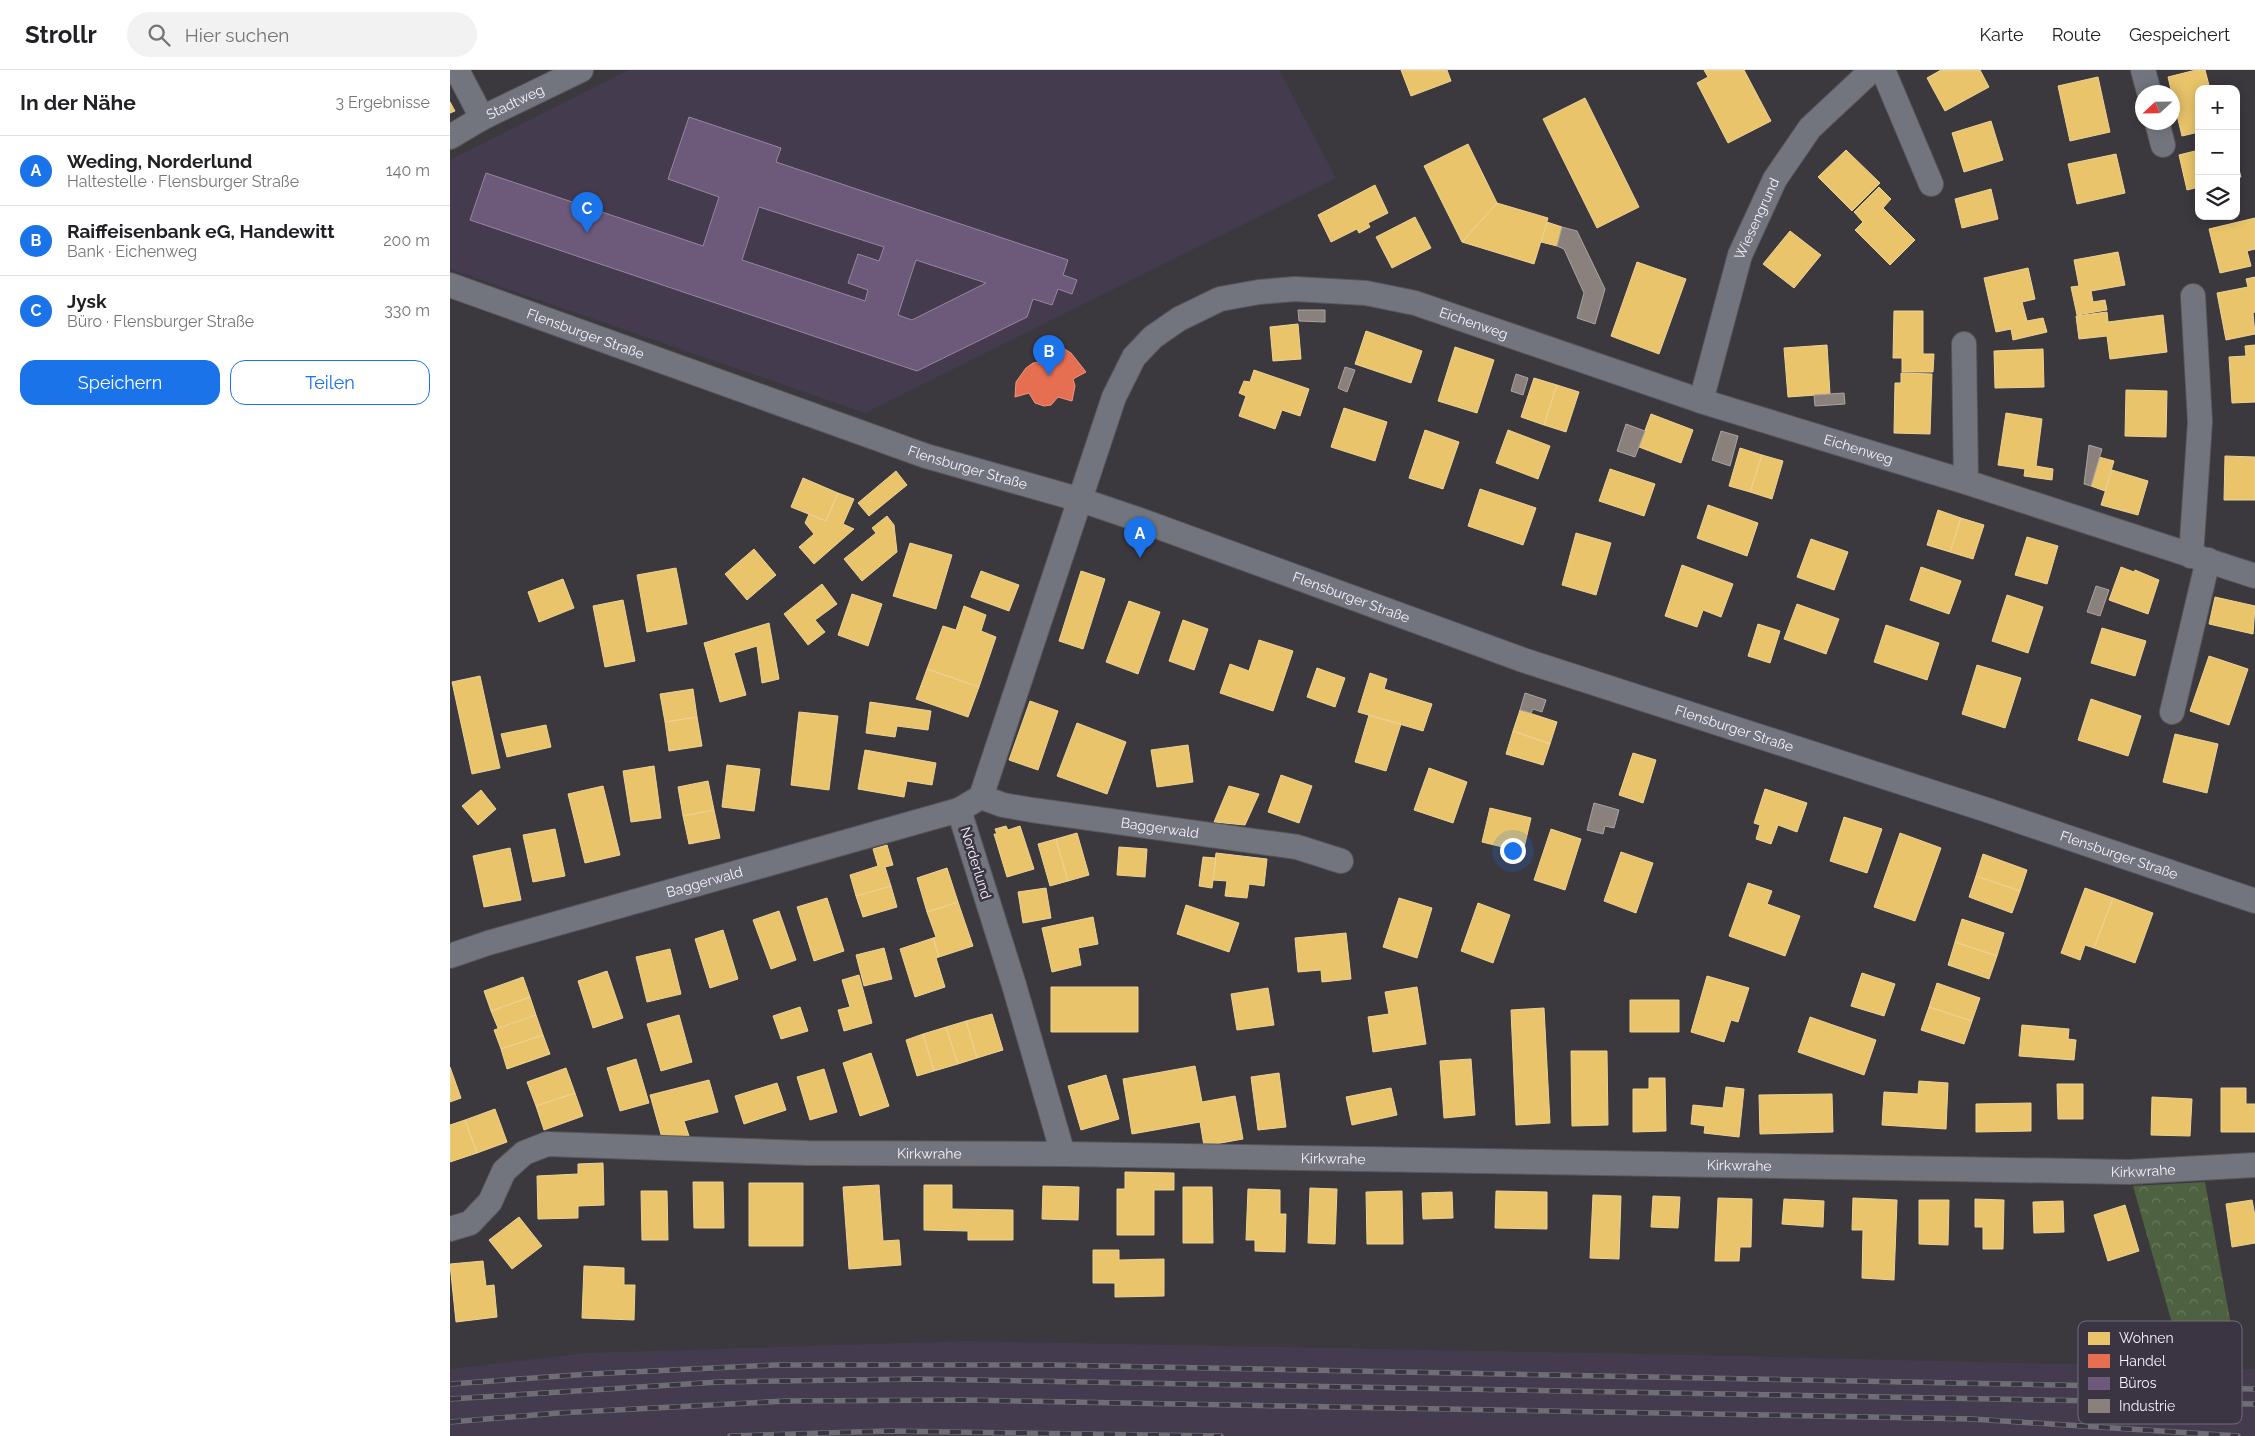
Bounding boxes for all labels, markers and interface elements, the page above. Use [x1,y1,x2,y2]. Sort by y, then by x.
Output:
search box [127,12,477,57]
text: Strollr [25,20,97,49]
icon: search [145,21,173,49]
text: Hier suchen [185,24,289,46]
text: Karte [1980,24,2024,45]
text: Route [2052,24,2101,45]
text: Gespeichert [2129,24,2230,45]
street label: Stadtweg [484,81,547,123]
north arrow [2135,85,2180,130]
map controls [2195,85,2240,220]
button: + [2195,85,2240,130]
text: In der Nähe [20,90,136,115]
text: 3 Ergebnisse [336,93,430,112]
button: − [2195,130,2240,175]
text: Weding, Norderlund [67,150,252,172]
text: A [31,161,41,180]
text: 140 m [386,161,430,180]
text: Haltestelle · Flensburger Straße [67,172,299,191]
button: layers [2195,175,2240,220]
street label: Wiesengrund [1731,176,1782,262]
pin: C [571,192,603,233]
text: Raiffeisenbank eG, Handewitt [67,220,335,242]
text: B [31,231,41,250]
text: 200 m [383,231,430,250]
text: Bank · Eichenweg [67,242,197,261]
text: Jysk [67,290,107,312]
text: C [31,301,41,320]
text: 330 m [384,301,430,320]
street label: Eichenweg [1437,304,1510,342]
street label: Flensburger Straße [525,305,646,362]
text: Büro · Flensburger Straße [67,312,254,331]
pin: B [1033,335,1065,376]
button: Speichern [20,360,220,405]
button: Teilen [230,360,430,405]
street label: Eichenweg [1822,431,1895,467]
street label: Flensburger Straße [906,442,1029,492]
pin: A [1124,517,1156,558]
street label: Flensburger Straße [1290,569,1412,626]
street label: Flensburger Straße [1673,702,1795,755]
street label: Baggerwald [1120,814,1200,841]
street label: Norderlund [957,825,995,901]
street label: Flensburger Straße [2058,827,2180,882]
your location [1500,838,1526,864]
street label: Baggerwald [664,863,744,900]
street label: Kirkwrahe [897,1145,962,1162]
street label: Kirkwrahe [1301,1150,1366,1167]
street label: Kirkwrahe [1707,1157,1772,1174]
street label: Kirkwrahe [2111,1161,2176,1180]
legend [2078,1321,2242,1424]
text: Wohnen [2119,1330,2174,1346]
text: Handel [2119,1353,2166,1369]
text: Büros [2119,1375,2157,1391]
text: Industrie [2119,1398,2175,1414]

